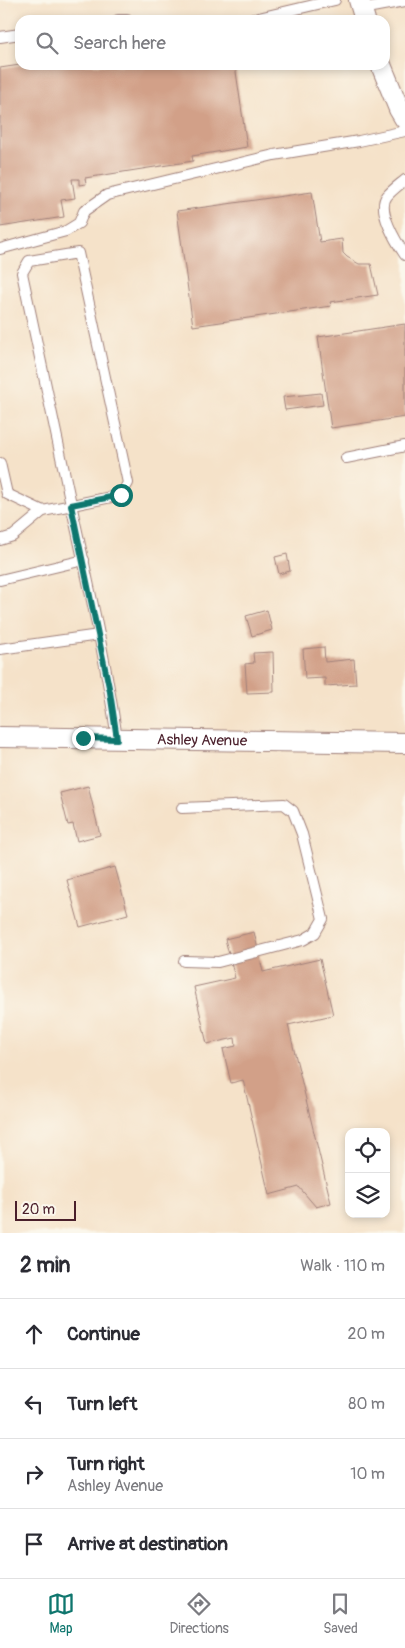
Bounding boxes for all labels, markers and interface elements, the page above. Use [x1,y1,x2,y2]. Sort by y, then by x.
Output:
search box [15,15,390,70]
icon: search [33,29,61,57]
text: Search here [73,31,166,55]
route start [110,484,133,507]
route end [72,727,95,750]
street label: Ashley Avenue [157,730,248,750]
map controls [345,1128,390,1218]
button: locate [345,1128,390,1173]
button: layers [345,1173,390,1218]
scale bar [15,1198,76,1221]
text: 20 m [22,1201,55,1218]
text: 2 min [20,1252,70,1279]
text: Walk · 110 m [300,1256,385,1276]
icon: ahead [20,1320,48,1348]
text: Continue [67,1322,140,1346]
text: 20 m [347,1324,385,1344]
icon: left [20,1390,48,1418]
text: Turn left [67,1392,137,1416]
text: 80 m [348,1394,385,1414]
text: Turn right [67,1452,145,1476]
icon: right [20,1460,48,1488]
text: 10 m [350,1464,385,1484]
text: Ashley Avenue [67,1476,163,1496]
icon: arrive [20,1530,48,1558]
text: Arrive at destination [67,1532,228,1556]
tab: Map [47,1590,75,1637]
tab: Directions [169,1590,229,1637]
tab: Saved [323,1590,358,1637]

